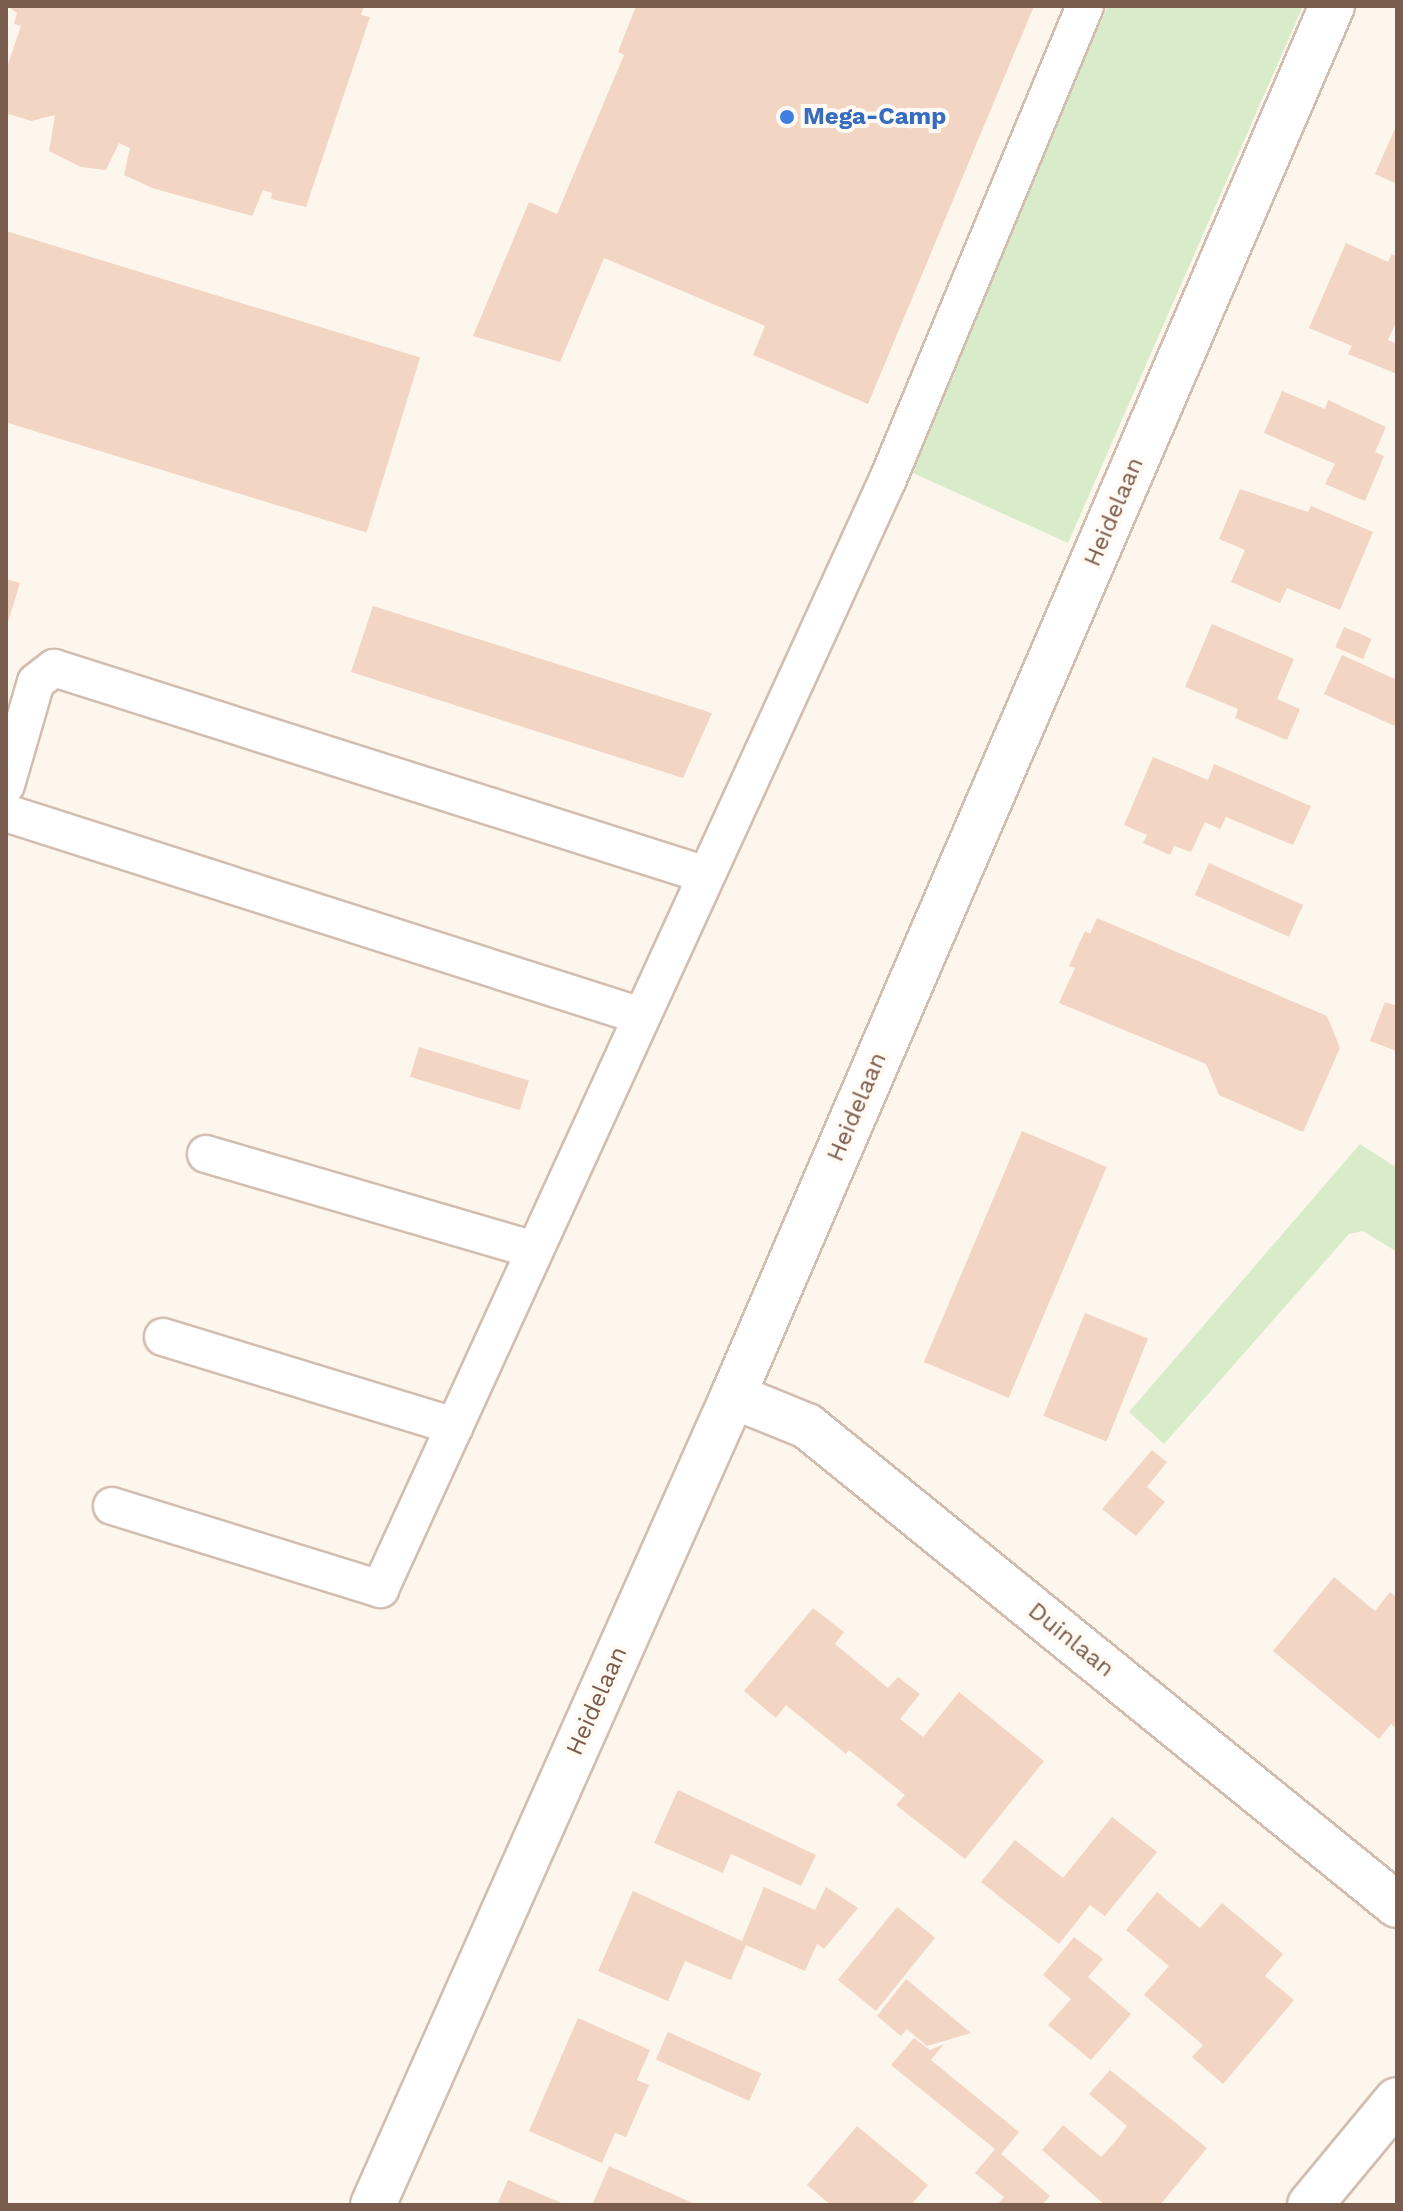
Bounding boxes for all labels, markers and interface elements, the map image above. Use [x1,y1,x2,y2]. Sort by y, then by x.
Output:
place label: Mega-Camp [803,103,946,131]
marker: Mega-Camp [778,108,796,126]
street label: Heidelaan [1078,453,1150,571]
street label: Heidelaan [821,1048,893,1166]
street label: Duinlaan [1022,1596,1120,1684]
street label: Heidelaan [560,1642,634,1760]

